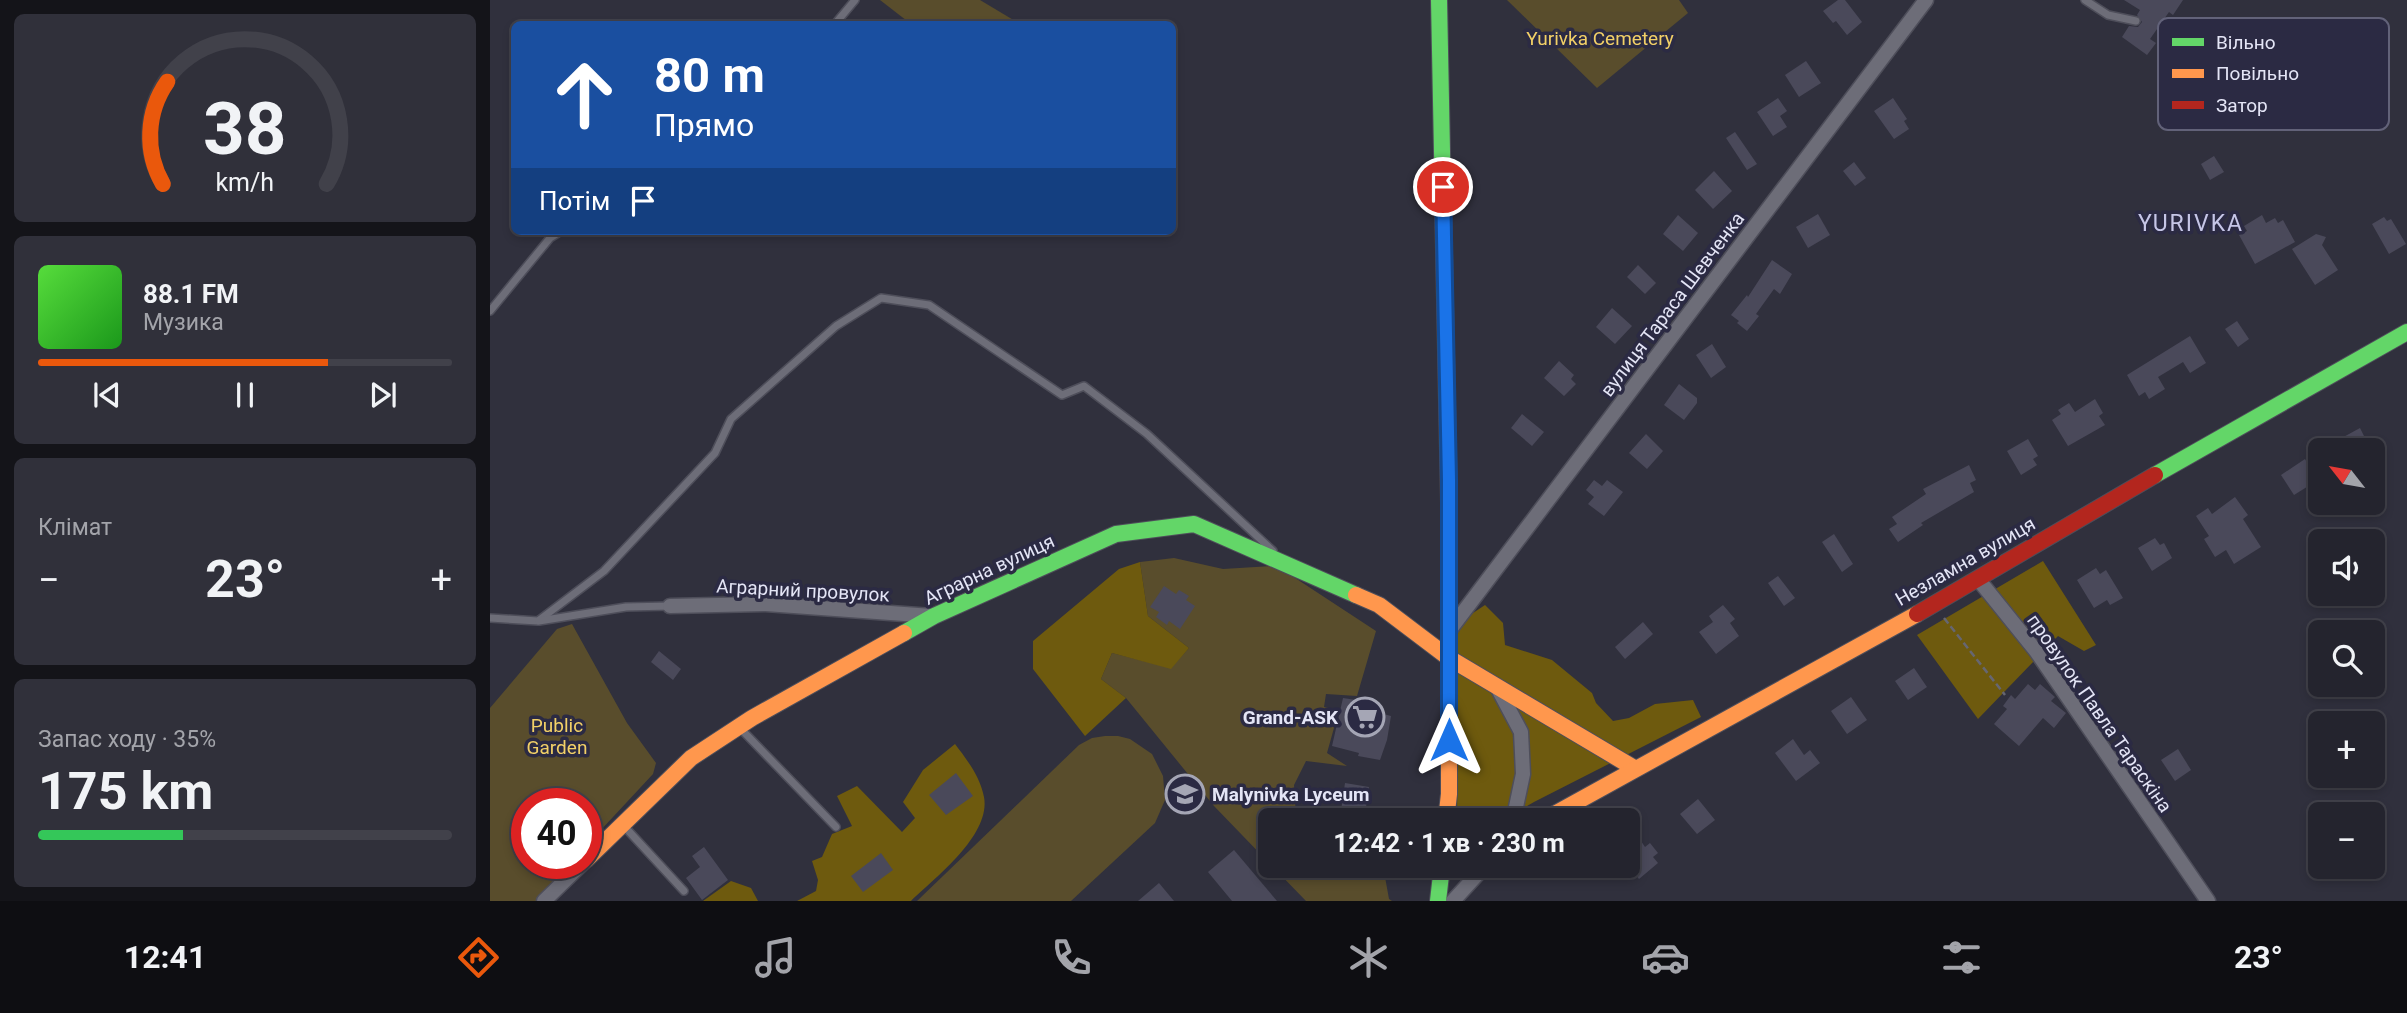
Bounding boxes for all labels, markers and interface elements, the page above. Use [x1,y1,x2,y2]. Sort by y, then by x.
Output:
legend [2158,18,2389,130]
park label: Yurivka Cemetery [1526,27,1674,50]
text: Вільно [2216,31,2276,54]
text: 80 m [654,47,765,104]
icon: ahead [539,49,630,140]
text: Повільно [2216,62,2299,85]
text: 38 [203,86,287,172]
text: Затор [2216,94,2268,117]
text: Прямо [654,106,754,144]
pin [1413,157,1473,217]
text: km/h [216,168,274,197]
icon: arrive [1424,168,1462,206]
icon: arrive [624,182,662,220]
text: Потім [539,186,610,216]
street label: вулиця Тараса Шевченка [1596,208,1749,401]
district label: YURIVKA [2138,210,2244,237]
text: 88.1 FM [143,279,239,309]
text: Музика [143,309,224,336]
icon: previous [88,376,126,414]
icon: pause [226,376,264,414]
icon: next [364,376,402,414]
north arrow [2308,438,2385,514]
map controls [2308,438,2385,879]
street label: Незламна вулиця [1891,512,2039,611]
text: Клімат [38,514,112,541]
street label: Аграрна вулиця [920,529,1058,610]
button: sound [2308,529,2385,606]
text: 23° [205,549,285,610]
text: − [38,558,60,602]
text: + [430,558,452,602]
street label: Аграрний провулок [716,574,891,607]
street label: провулок Павла Тараскіна [2022,610,2177,817]
button: search [2308,620,2385,697]
supermarket icon: Grand-ASK [1344,696,1386,738]
position arrow [1412,703,1486,777]
place label: Grand-ASK [1243,706,1339,729]
button: + [2308,711,2385,788]
park label: Public Garden [527,714,587,759]
text: Запас ходу · 35% [38,726,216,753]
text: 175 km [38,761,213,822]
school or university icon: Malynivka Lyceum [1164,773,1206,815]
place label: Malynivka Lyceum [1212,783,1370,806]
speed limit sign: 40 [511,788,602,879]
button: − [2308,802,2385,879]
text: 12:42 · 1 хв · 230 m [1333,828,1565,858]
icon: directions [454,933,503,982]
icon: music [751,933,800,982]
icon: phone [1047,933,1096,982]
icon: climate [1344,933,1393,982]
icon: car [1641,933,1690,982]
icon: filters [1937,933,1986,982]
text: 12:41 [124,938,206,976]
text: 23° [2234,938,2283,976]

